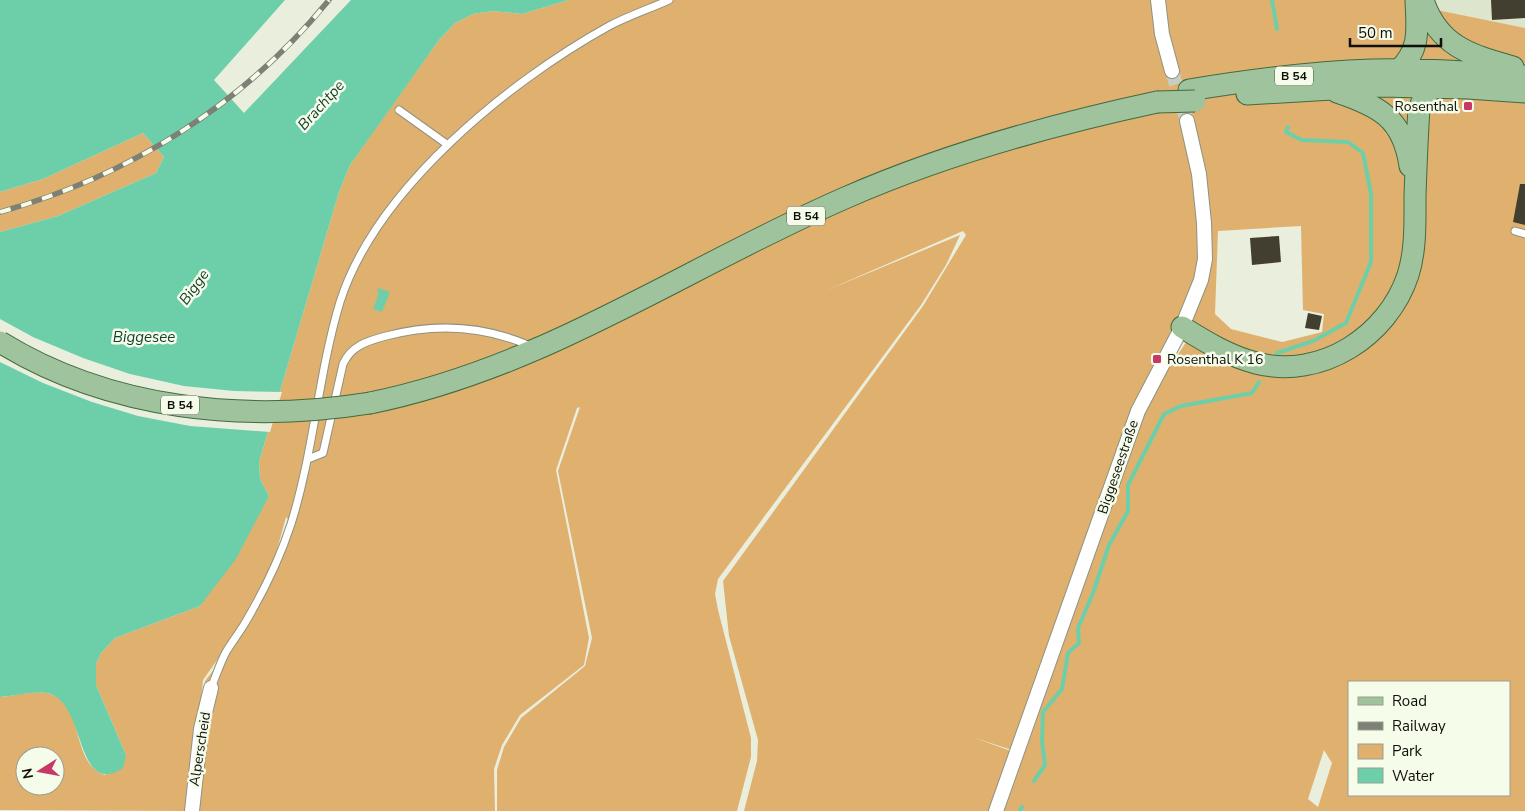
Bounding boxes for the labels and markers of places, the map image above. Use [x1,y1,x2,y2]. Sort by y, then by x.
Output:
place label: Rosenthal [1394,97,1459,116]
marker: Rosenthal [1462,100,1474,112]
place label: Rosenthal K 16 [1167,350,1263,369]
marker: Rosenthal K 16 [1151,353,1163,365]

